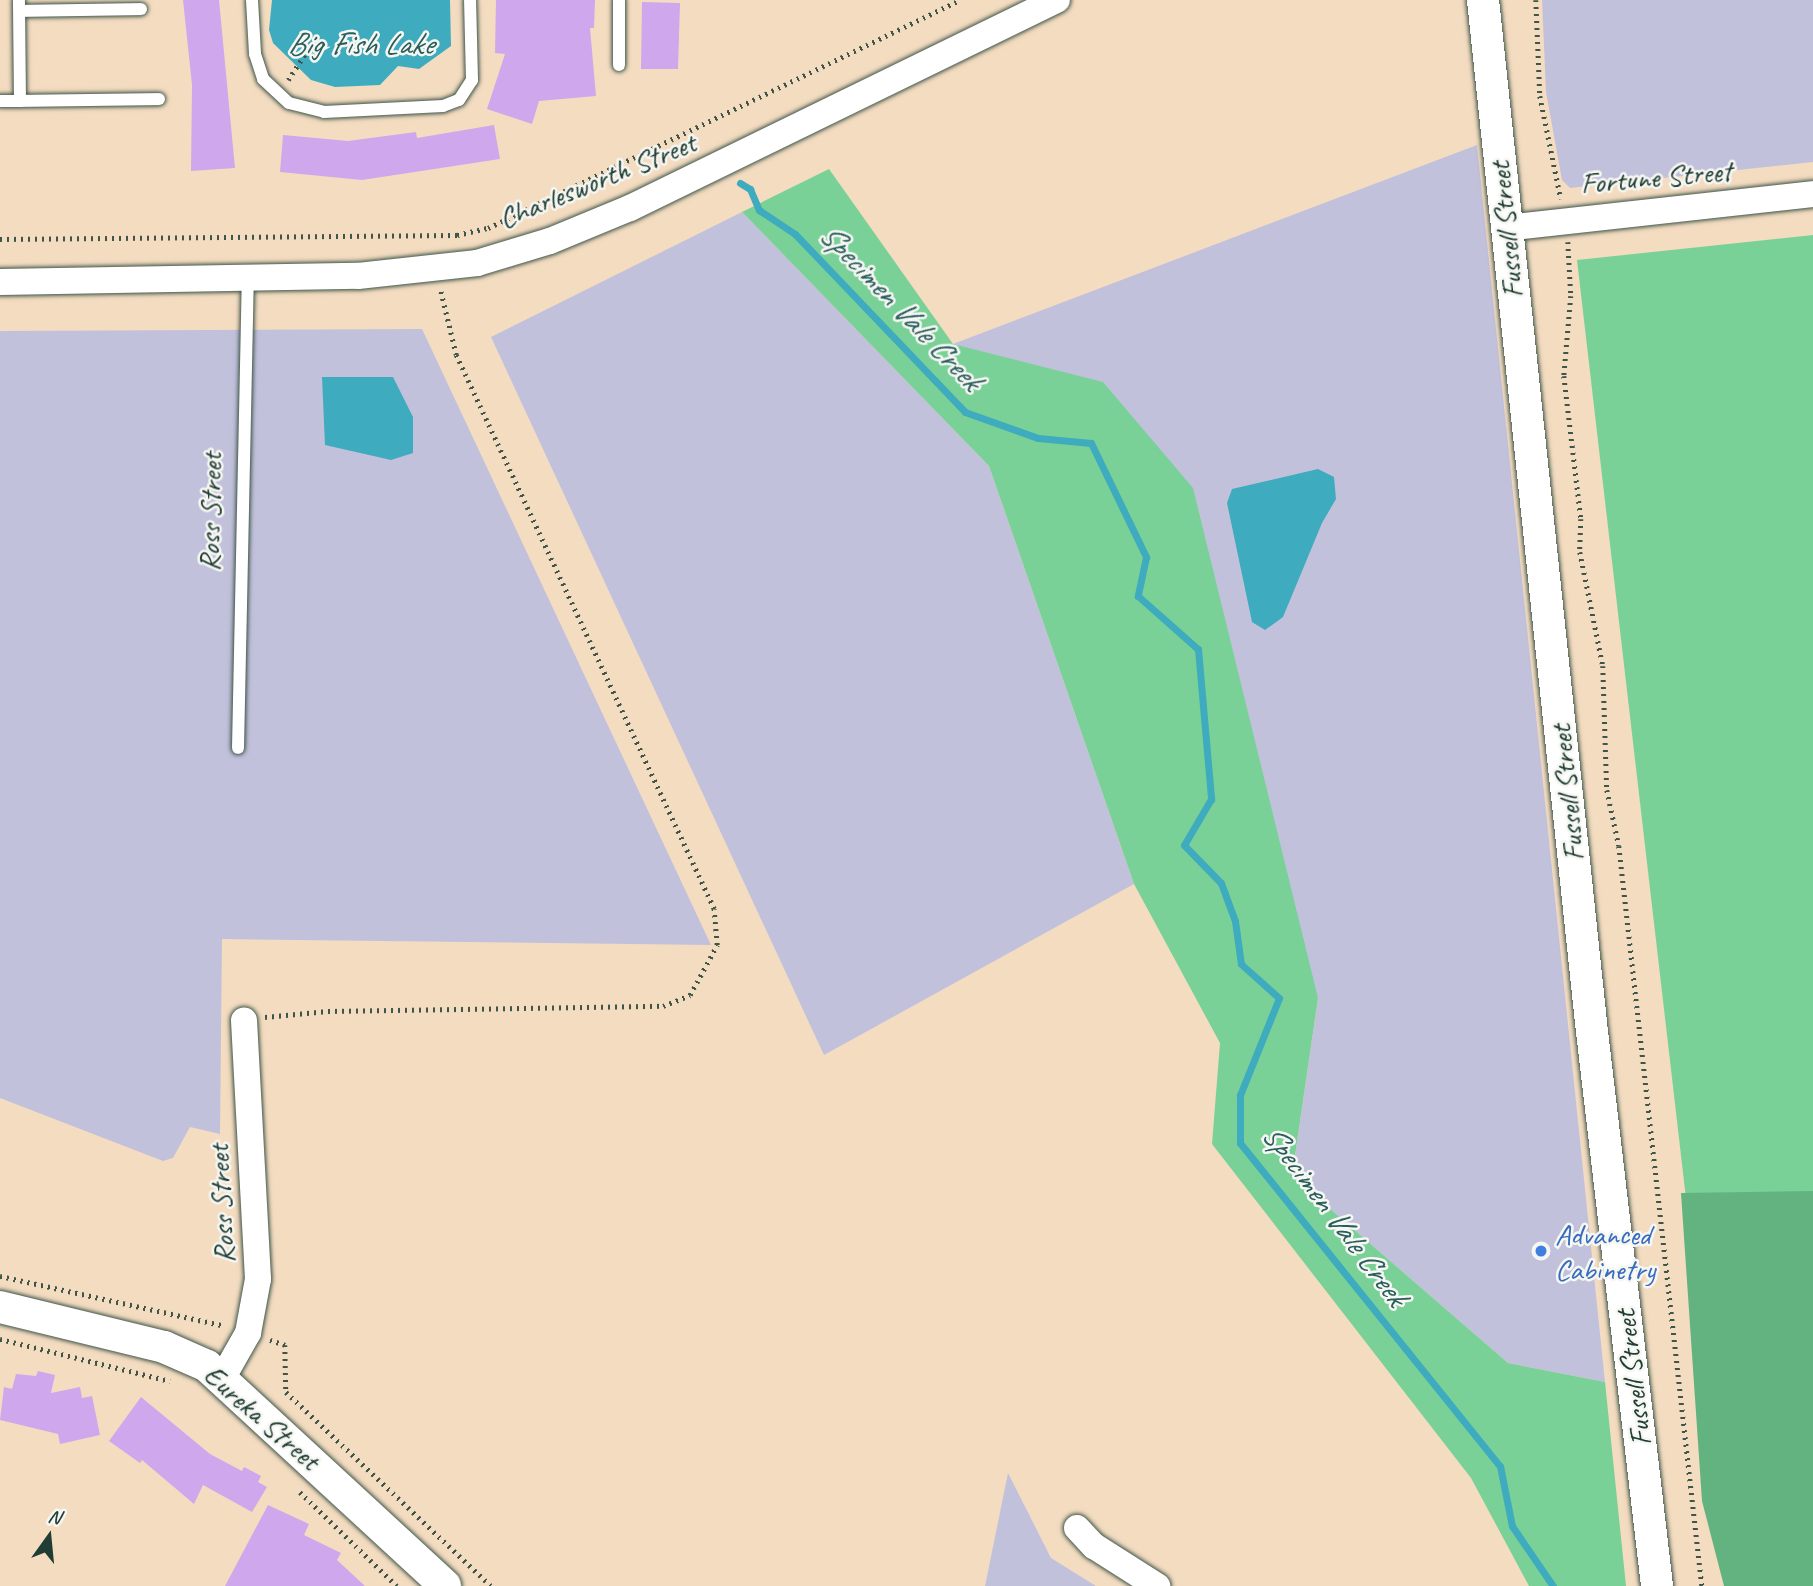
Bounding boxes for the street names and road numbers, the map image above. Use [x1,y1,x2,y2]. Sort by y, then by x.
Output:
street label: Charlesworth Street [493,124,701,236]
street label: Fortune Street [1579,152,1733,202]
street label: Fussell Street [1481,160,1531,300]
street label: Ross Street [191,452,229,572]
street label: Fussell Street [1542,723,1592,863]
street label: Ross Street [200,1143,242,1265]
street label: Fussell Street [1607,1308,1659,1448]
street label: Eureka Street [196,1356,328,1478]

